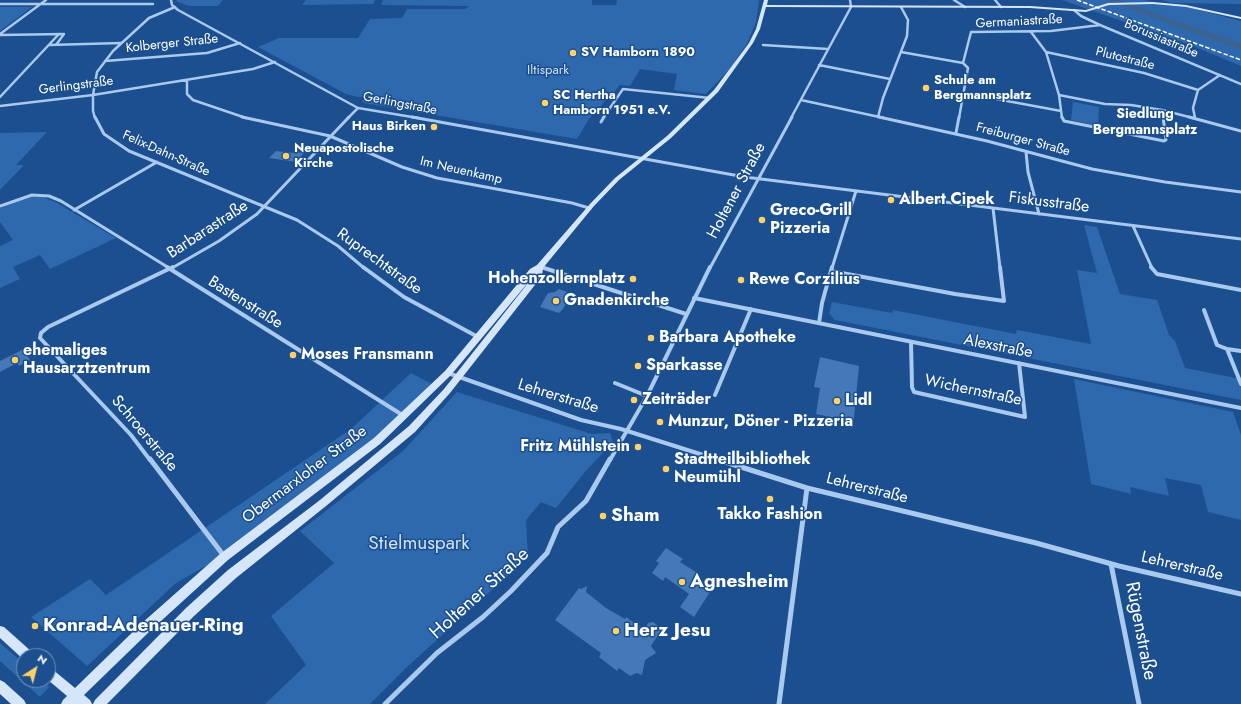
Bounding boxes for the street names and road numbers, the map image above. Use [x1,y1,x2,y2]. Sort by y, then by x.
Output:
street label: Germaniastraße [975,12,1063,32]
street label: Borussiastraße [1122,16,1200,62]
street label: Kolberger Straße [125,31,219,57]
street label: Plutostraße [1094,44,1156,74]
street label: Gerlingstraße [38,74,114,98]
street label: Gerlingstraße [362,89,438,119]
street label: Freiburger Straße [974,120,1072,160]
street label: Felix-Dahn-Straße [120,128,212,180]
street label: Holtener Straße [704,140,770,242]
street label: Im Neuenkamp [418,154,504,188]
street label: Fiskusstraße [1008,189,1090,217]
street label: Barbarastraße [164,197,252,263]
street label: Ruprechtstraße [333,225,425,299]
street label: Bastenstraße [204,273,286,333]
street label: Alexstraße [962,331,1034,363]
street label: Wichernstraße [923,371,1023,411]
street label: Lehrerstraße [515,376,601,418]
street label: Schroerstraße [107,392,181,476]
street label: Obermarxloher Straße [239,422,371,528]
street label: Lehrerstraße [824,470,910,508]
street label: Holtener Straße [426,543,534,645]
street label: Lehrerstraße [1139,548,1225,586]
street label: Rügenstraße [1119,580,1161,682]

